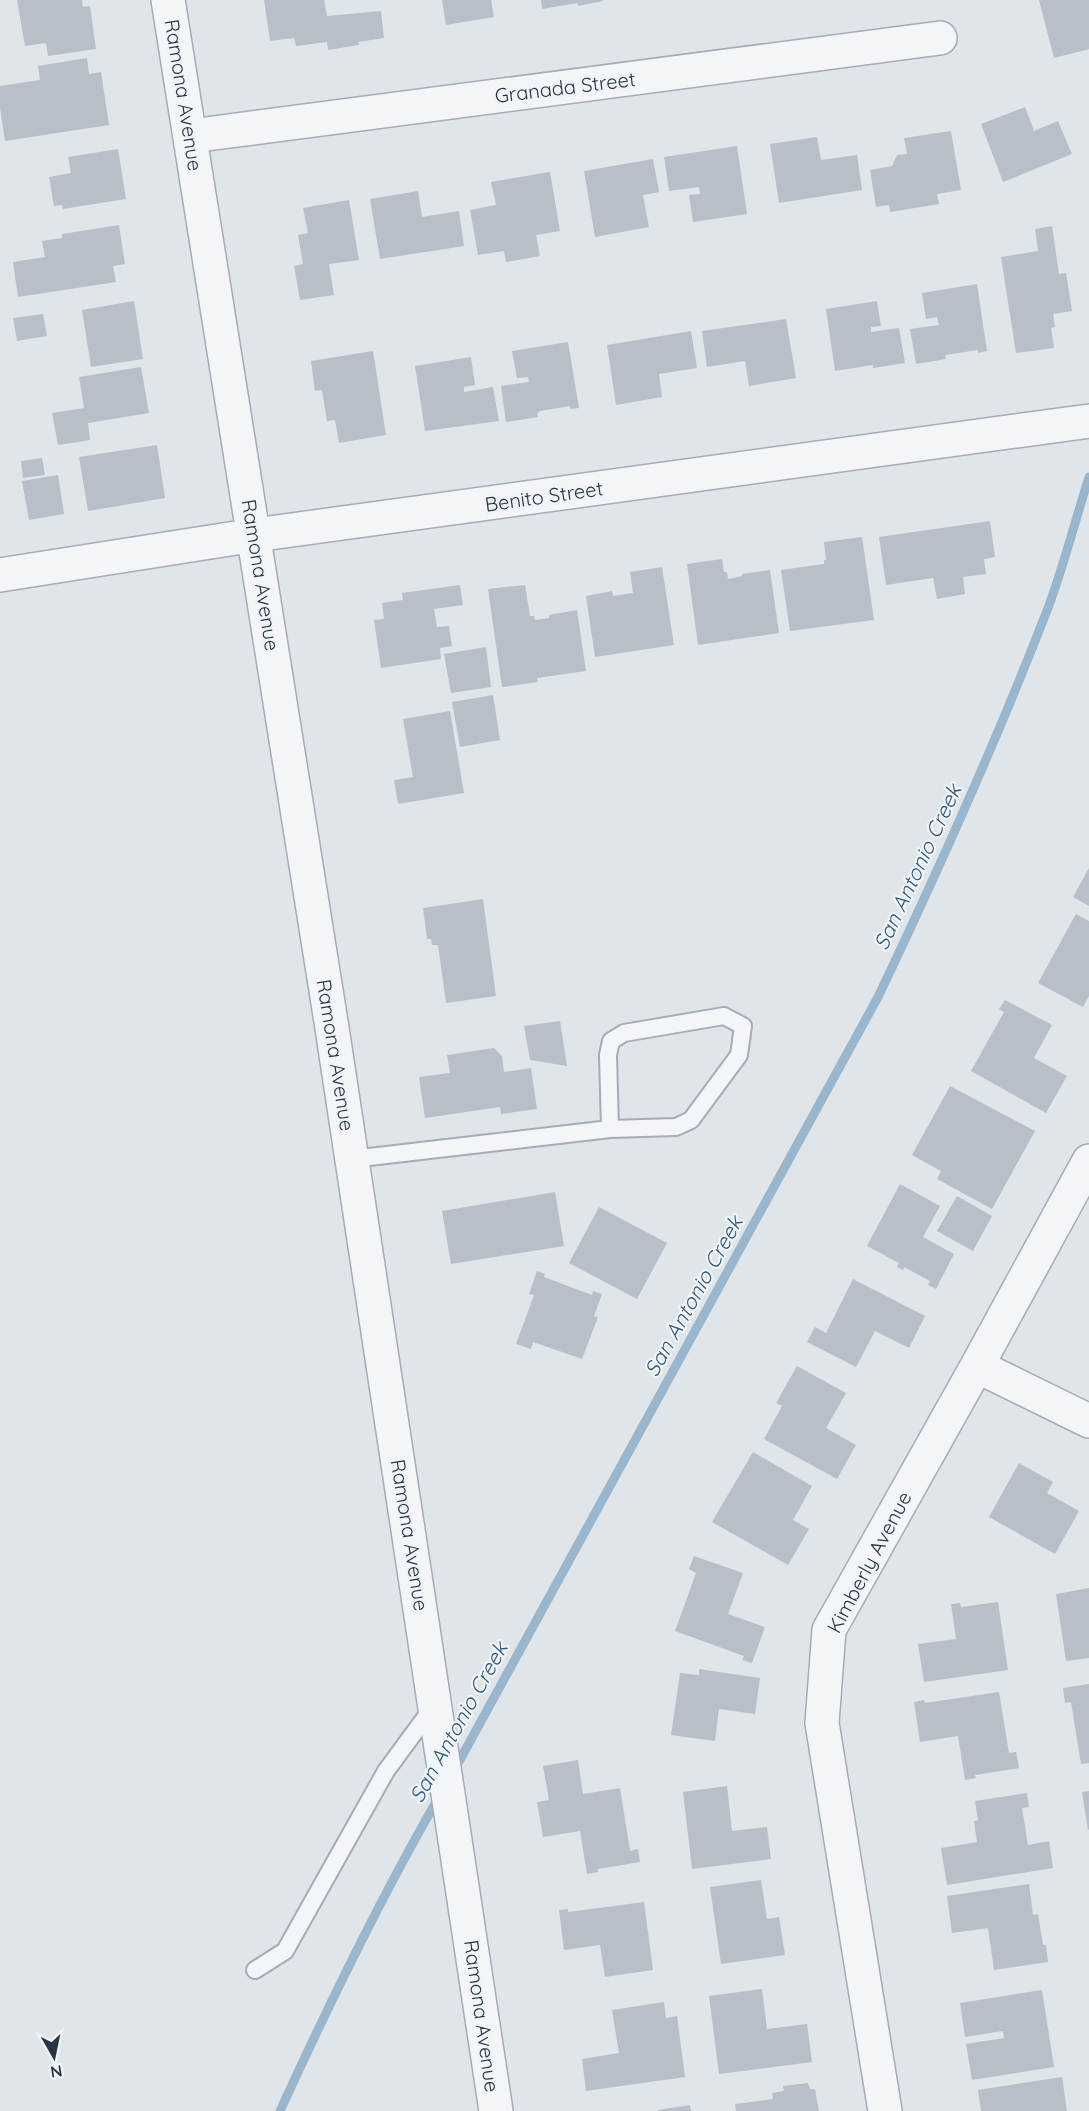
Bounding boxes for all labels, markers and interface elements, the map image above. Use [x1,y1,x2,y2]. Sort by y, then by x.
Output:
street label: Ramona Avenue [160,17,208,173]
street label: Granada Street [493,66,637,108]
street label: Benito Street [483,475,605,517]
street label: Ramona Avenue [237,497,285,653]
water label: San Antonio Creek [867,779,967,954]
street label: Ramona Avenue [312,977,360,1133]
water label: San Antonio Creek [638,1210,749,1381]
street label: Ramona Avenue [386,1457,434,1613]
street label: Kimberly Avenue [821,1487,917,1637]
water label: San Antonio Creek [403,1636,514,1807]
street label: Ramona Avenue [459,1938,505,2094]
north arrow [24,2027,84,2087]
text: N [49,2061,64,2083]

